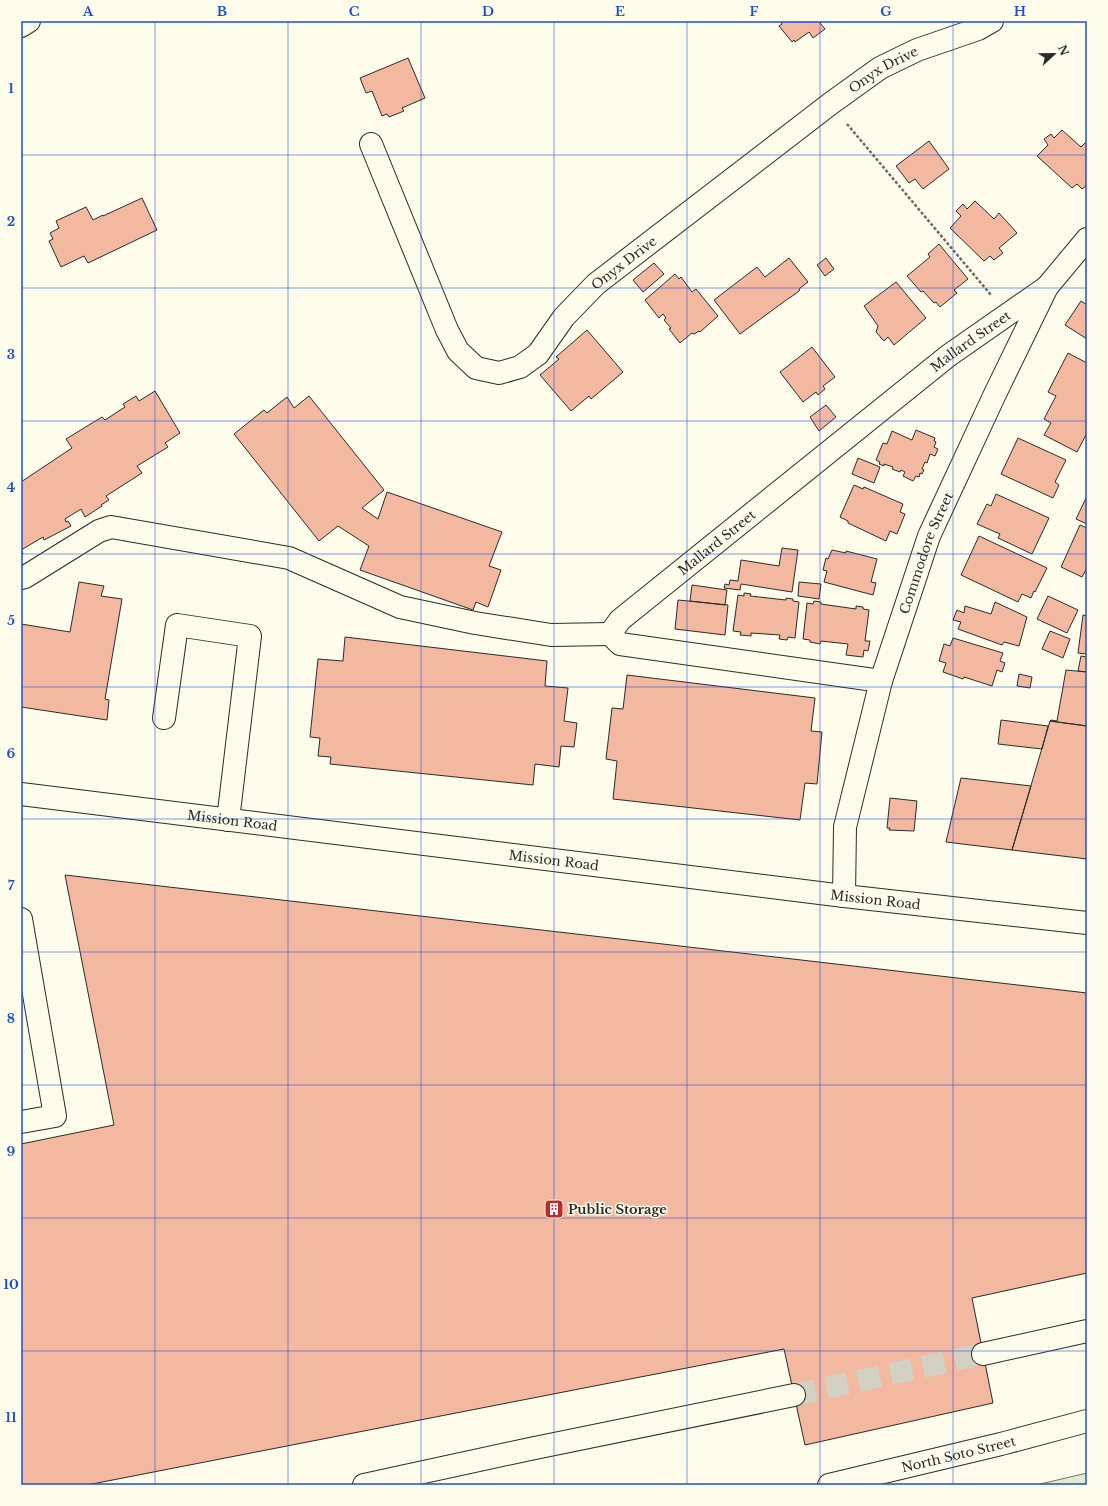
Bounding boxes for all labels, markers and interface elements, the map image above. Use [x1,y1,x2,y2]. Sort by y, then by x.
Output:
text: A [82,3,94,20]
text: B [217,3,227,20]
text: C [349,3,360,20]
text: D [482,3,494,20]
text: E [615,3,625,20]
text: F [750,3,759,20]
text: G [880,3,892,20]
text: H [1014,3,1026,20]
north arrow [1034,34,1074,74]
street label: Onyx Drive [845,43,921,97]
text: N [1055,43,1072,58]
text: 1 [8,80,14,97]
text: 2 [7,213,15,230]
street label: Onyx Drive [588,233,660,294]
street label: Mallard Street [927,307,1014,376]
text: 3 [7,346,15,363]
text: 4 [7,479,16,496]
street label: Commodore Street [896,490,957,616]
street label: Mallard Street [675,506,759,579]
text: 5 [7,612,15,629]
text: 6 [7,745,16,762]
street label: Mission Road [186,807,279,835]
street label: Mission Road [508,847,600,875]
text: 7 [8,877,15,894]
street label: Mission Road [829,886,922,913]
text: 8 [7,1010,15,1027]
text: 9 [7,1143,16,1160]
building icon: Public Storage [543,1198,565,1220]
place label: Public Storage [568,1201,667,1218]
text: 10 [3,1276,19,1293]
text: 11 [5,1409,17,1426]
street label: North Soto Street [900,1432,1018,1476]

